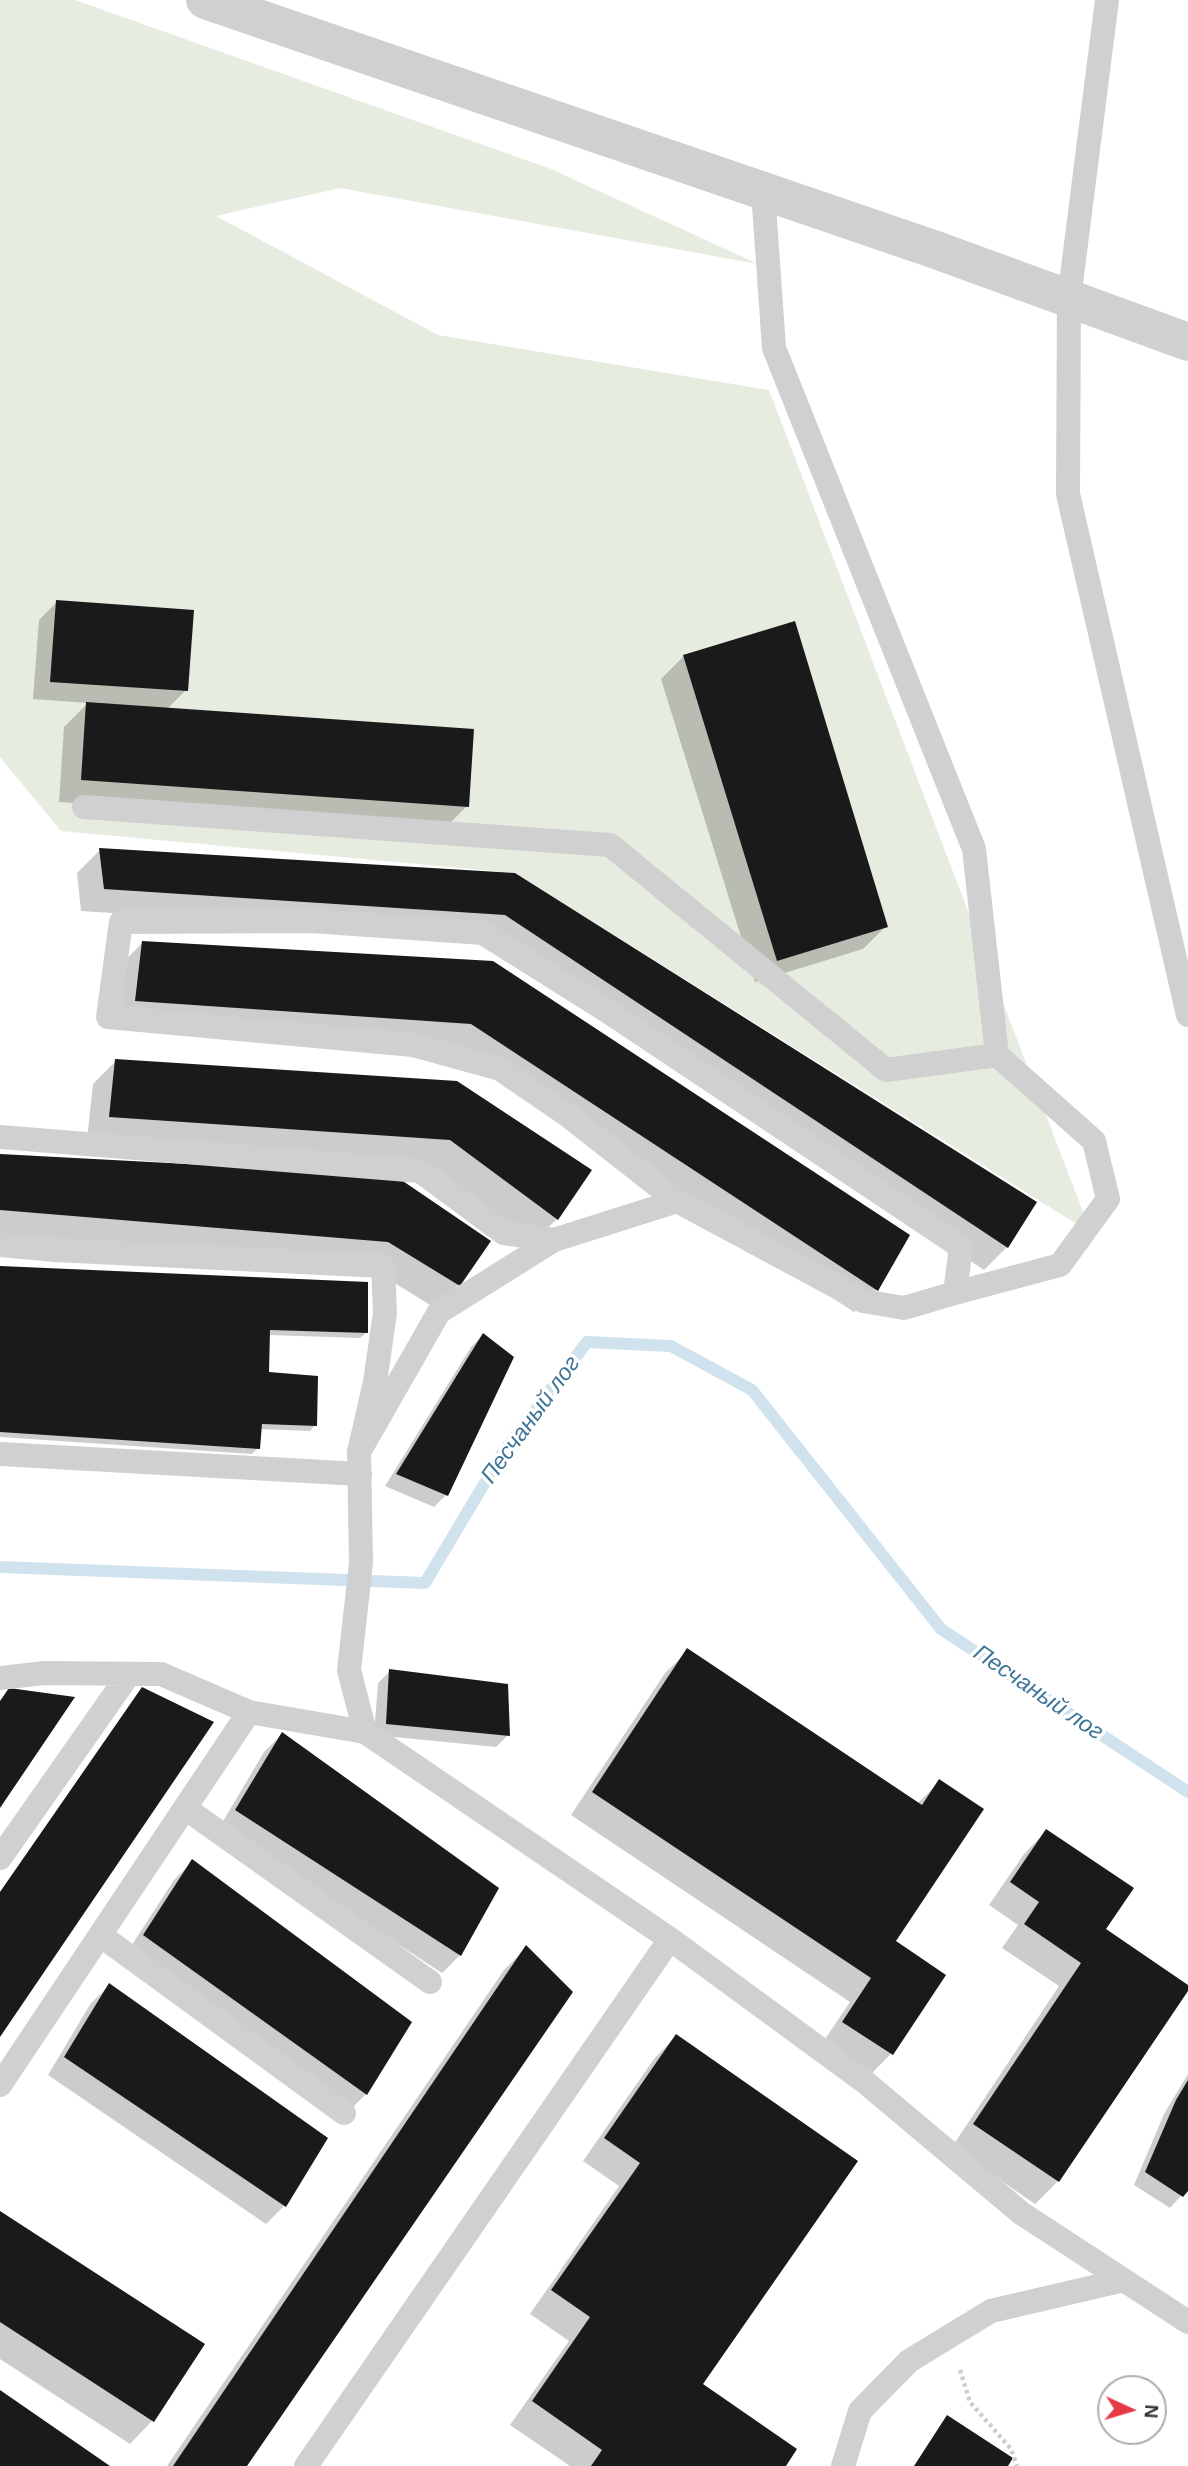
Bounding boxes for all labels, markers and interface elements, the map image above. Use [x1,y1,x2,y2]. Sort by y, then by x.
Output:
water label: Песчаный лог [476,1351,586,1489]
water label: Песчаный лог [968,1639,1108,1747]
north arrow [1097,2375,1167,2445]
text: N [1140,2404,1162,2419]

